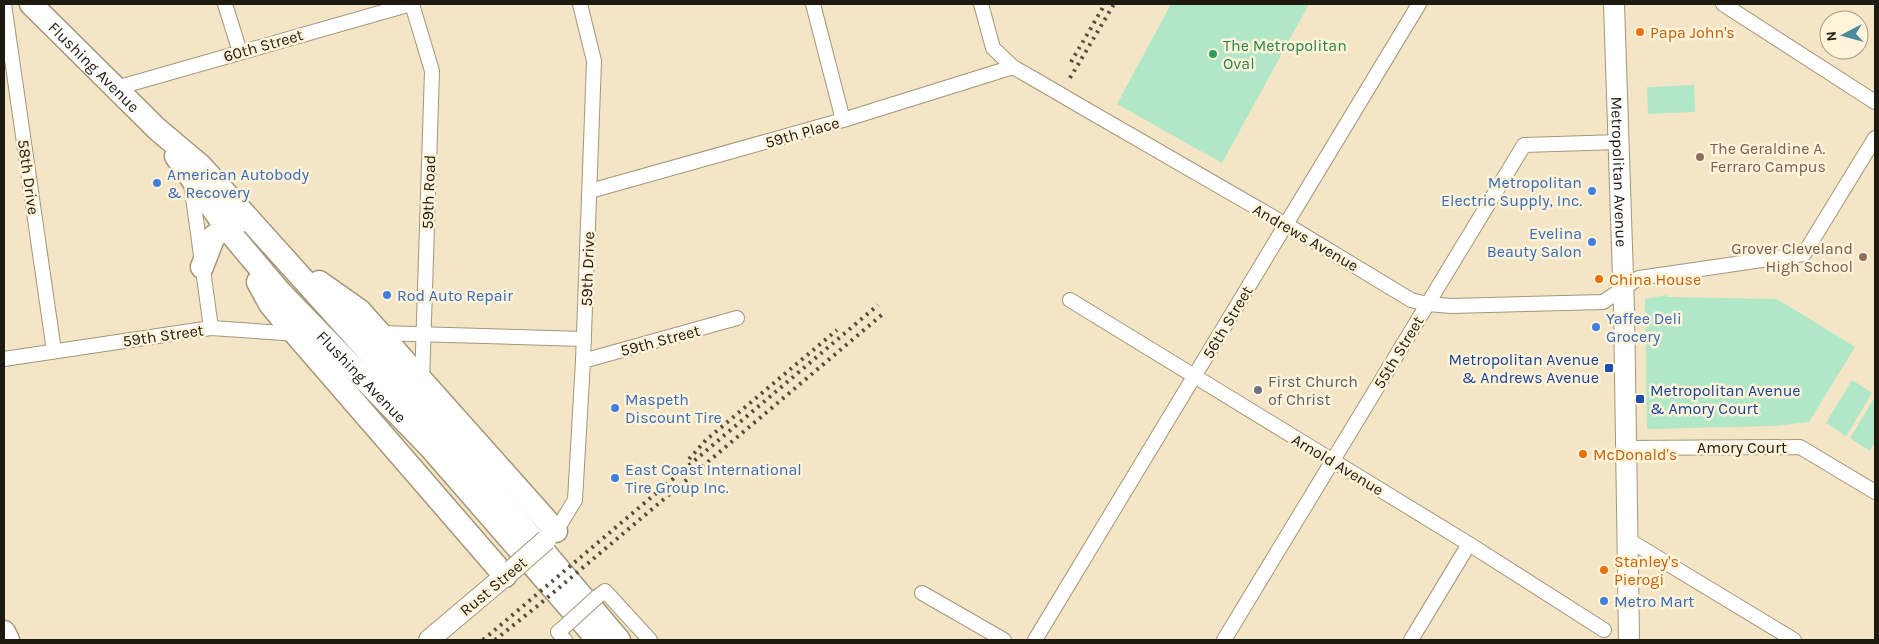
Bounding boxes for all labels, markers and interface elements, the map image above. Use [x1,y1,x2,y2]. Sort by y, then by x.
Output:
north arrow [1819,10,1869,60]
street label: Flushing Avenue [44,18,143,116]
place label: Papa John's [1650,23,1735,42]
street label: 60th Street [221,25,305,66]
marker: Papa John's [1634,26,1646,38]
text: N [1823,30,1841,42]
place label: The Metropolitan Oval [1223,36,1347,73]
marker: The Metropolitan Oval [1207,48,1219,60]
street label: Metropolitan Avenue [1607,96,1631,248]
street label: 59th Place [763,113,841,152]
street label: 58th Drive [14,138,43,216]
place label: The Geraldine A. Ferraro Campus [1710,139,1826,176]
marker: The Geraldine A. Ferraro Campus [1694,151,1706,163]
street label: 59th Road [418,154,439,230]
place label: American Autobody & Recovery [167,165,310,202]
place label: Metropolitan Electric Supply, Inc. [1441,173,1582,210]
marker: American Autobody & Recovery [151,177,163,189]
marker: Metropolitan Electric Supply, Inc. [1586,185,1598,197]
street label: Andrews Avenue [1250,200,1362,275]
place label: Evelina Beauty Salon [1487,224,1582,261]
street label: 59th Drive [577,231,598,307]
marker: Evelina Beauty Salon [1586,236,1598,248]
place label: Grover Cleveland High School [1731,239,1853,276]
marker: Grover Cleveland High School [1857,251,1869,263]
place label: China House [1609,270,1701,289]
marker: China House [1593,273,1605,285]
street label: 56th Street [1198,282,1257,362]
place label: Rod Auto Repair [397,286,513,305]
marker: Rod Auto Repair [381,289,393,301]
place label: Yaffee Deli Grocery [1606,309,1682,346]
street label: 55th Street [1369,312,1428,392]
street label: 59th Street [121,320,205,351]
street label: 59th Street [618,321,702,360]
marker: Yaffee Deli Grocery [1590,321,1602,333]
street label: Flushing Avenue [313,327,410,427]
place label: Metropolitan Avenue & Andrews Avenue [1448,350,1599,387]
marker: Metropolitan Avenue & Andrews Avenue [1603,362,1615,374]
place label: First Church of Christ [1268,372,1358,409]
place label: Metropolitan Avenue & Amory Court [1650,381,1801,418]
marker: First Church of Christ [1252,384,1264,396]
place label: Maspeth Discount Tire [625,390,722,427]
marker: Metropolitan Avenue & Amory Court [1634,393,1646,405]
marker: Maspeth Discount Tire [609,402,621,414]
street label: Arnold Avenue [1288,430,1387,499]
street label: Amory Court [1697,438,1787,457]
place label: McDonald's [1593,445,1677,464]
marker: McDonald's [1577,448,1589,460]
place label: East Coast International Tire Group Inc. [625,460,802,497]
marker: East Coast International Tire Group Inc. [609,472,621,484]
place label: Stanley's Pierogi [1614,552,1679,589]
street label: Rust Street [456,553,531,620]
marker: Stanley's Pierogi [1598,564,1610,576]
place label: Metro Mart [1614,592,1694,611]
marker: Metro Mart [1598,595,1610,607]

